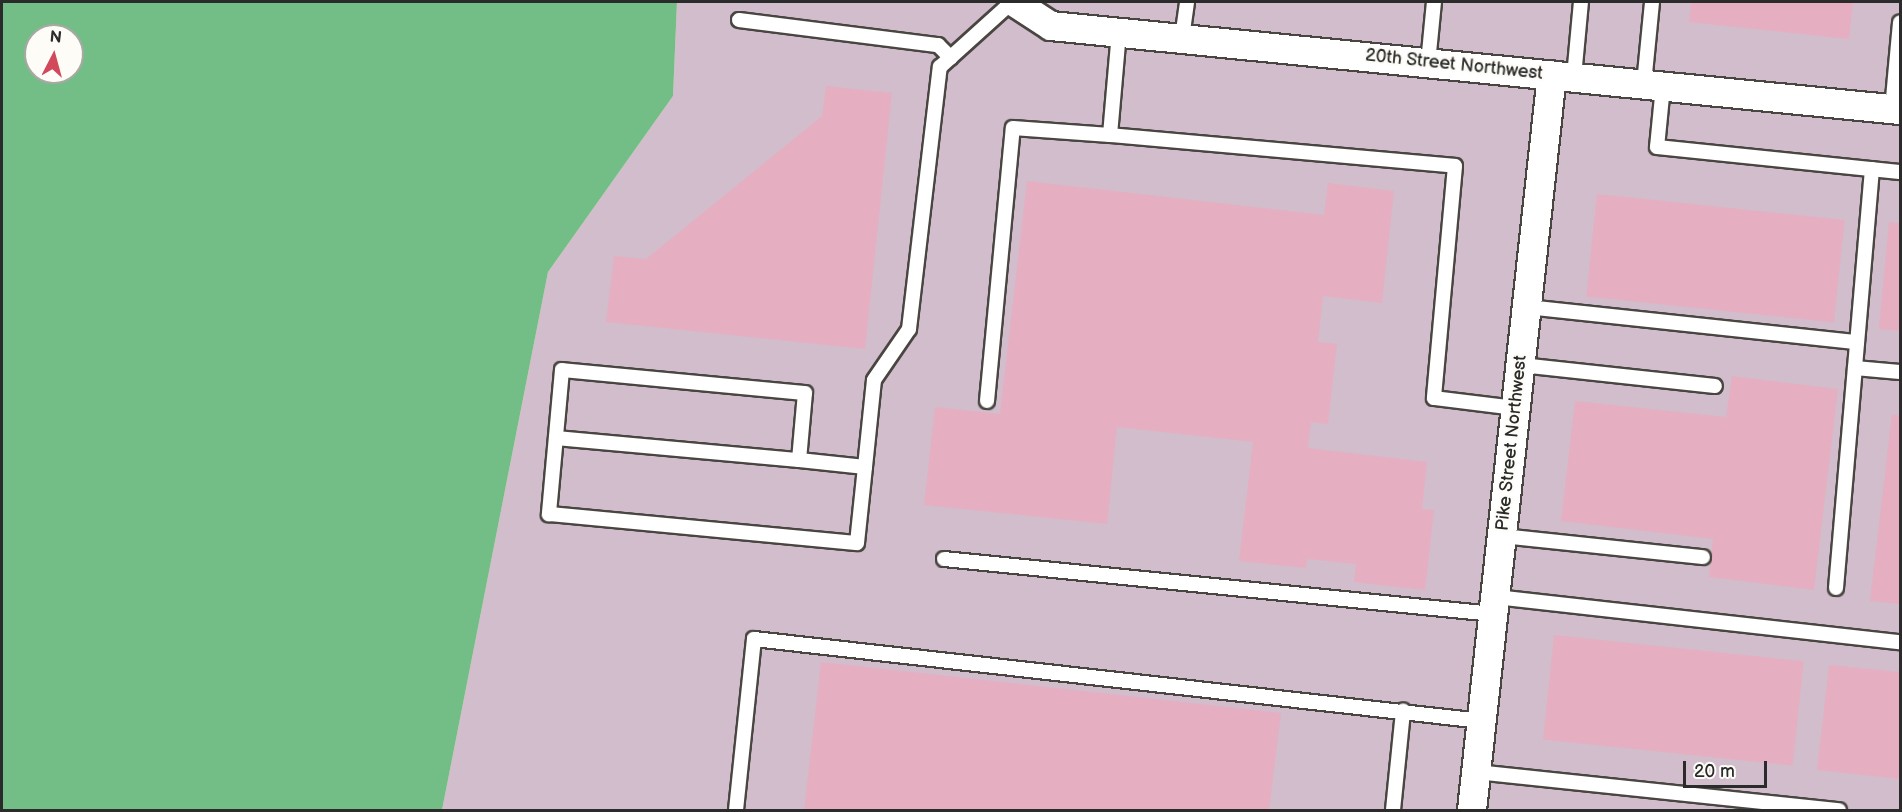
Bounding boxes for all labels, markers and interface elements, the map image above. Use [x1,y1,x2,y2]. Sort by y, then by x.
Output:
north arrow [24,24,84,84]
text: N [49,28,63,48]
street label: 20th Street Northwest [1364,45,1544,85]
street label: Pike Street Northwest [1492,354,1532,532]
scale bar [1686,749,1770,787]
text: 20 m [1694,761,1735,782]

